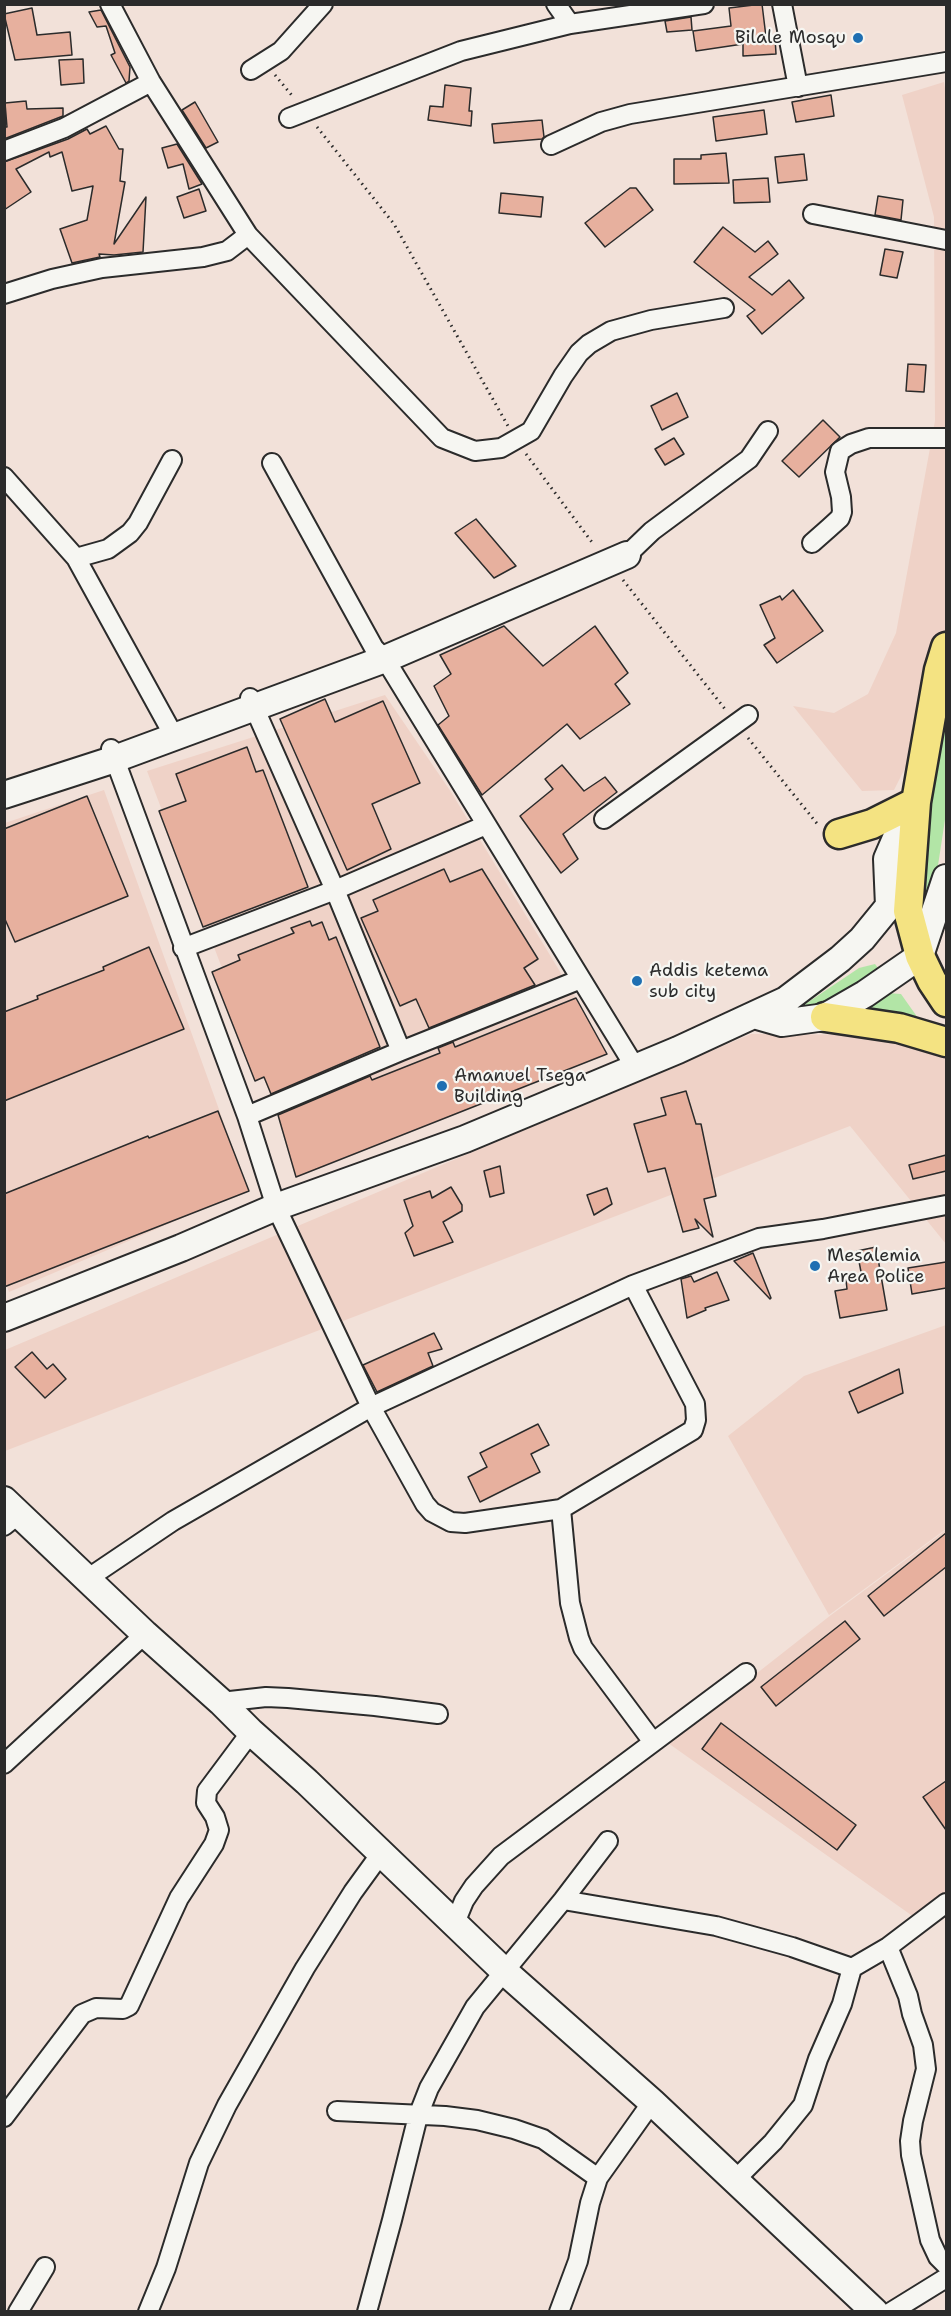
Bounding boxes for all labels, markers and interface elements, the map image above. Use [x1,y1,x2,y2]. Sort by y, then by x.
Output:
place label: Bilale Mosqu [735,27,846,49]
marker: Bilale Mosqu [851,31,865,45]
place label: Addis ketema sub city [649,960,768,1002]
marker: Addis ketema sub city [630,974,644,988]
place label: Amanuel Tsega Building [454,1065,586,1108]
marker: Amanuel Tsega Building [435,1079,449,1093]
place label: Mesalemia Area Police [827,1245,924,1288]
marker: Mesalemia Area Police [808,1259,822,1273]

